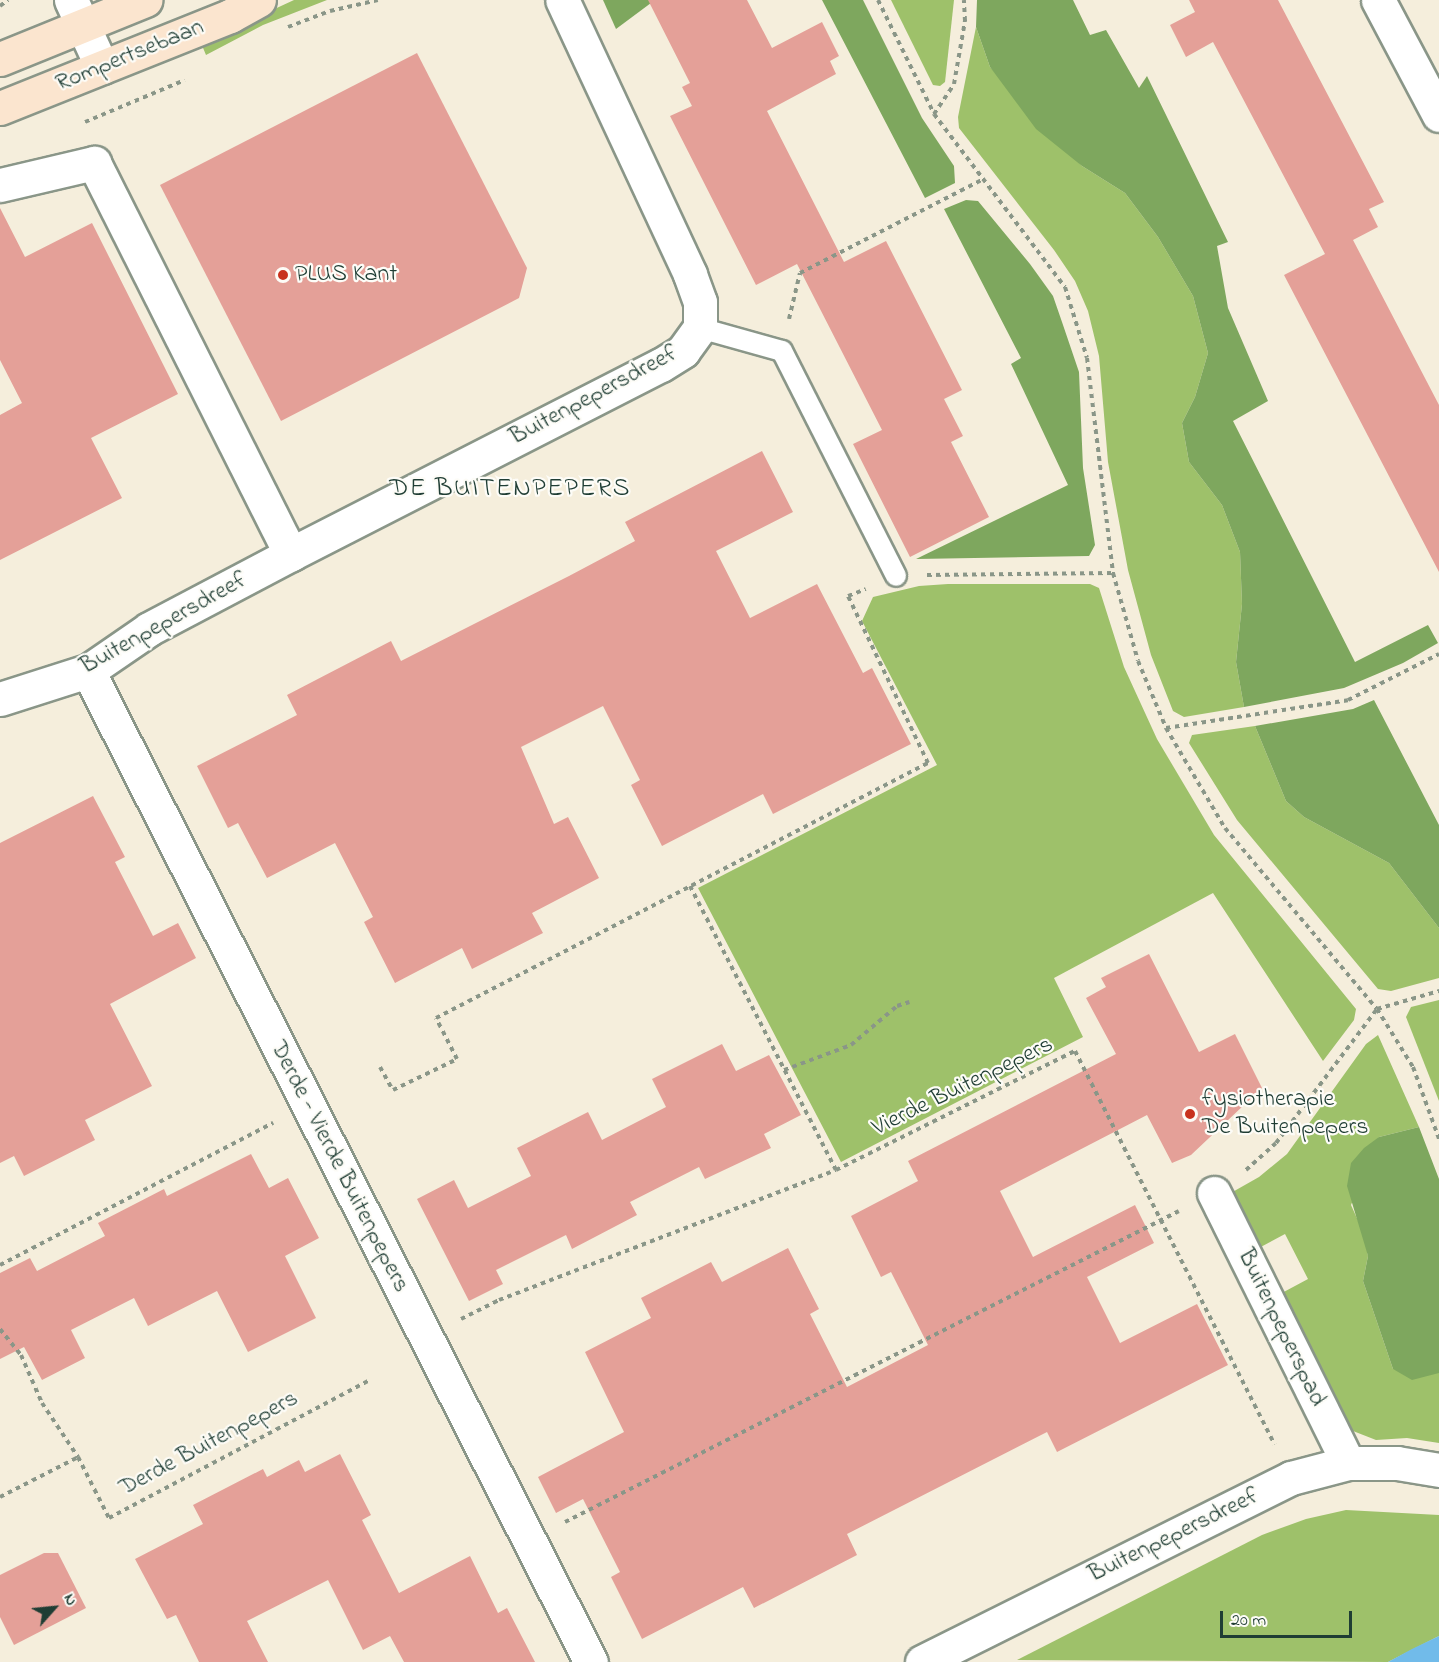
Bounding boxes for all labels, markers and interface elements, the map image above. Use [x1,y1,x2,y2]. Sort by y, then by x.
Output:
street label: Rompertsebaan [52,13,208,99]
place label: PLUS Kant [295,261,397,289]
marker: PLUS Kant [276,268,290,282]
street label: Buitenpepersdreef [505,340,683,452]
district label: DE BUITENPEPERS [389,474,631,506]
street label: Buitenpepersdreef [76,566,252,682]
street label: Vierde Buitenpepers [868,1031,1058,1143]
street label: Derde - Vierde Buitenpepers [263,1036,415,1298]
place label: fysiotherapie De Buitenpepers [1202,1086,1368,1142]
marker: fysiotherapie De Buitenpepers [1183,1107,1197,1121]
street label: Buitenpeperspad [1230,1245,1332,1411]
street label: Derde Buitenpepers [115,1385,303,1503]
street label: Buitenpepersdreef [1084,1482,1264,1590]
north arrow [24,1578,84,1638]
text: N [57,1590,83,1610]
scale bar [1223,1599,1355,1637]
text: 20 m [1231,1608,1266,1634]

